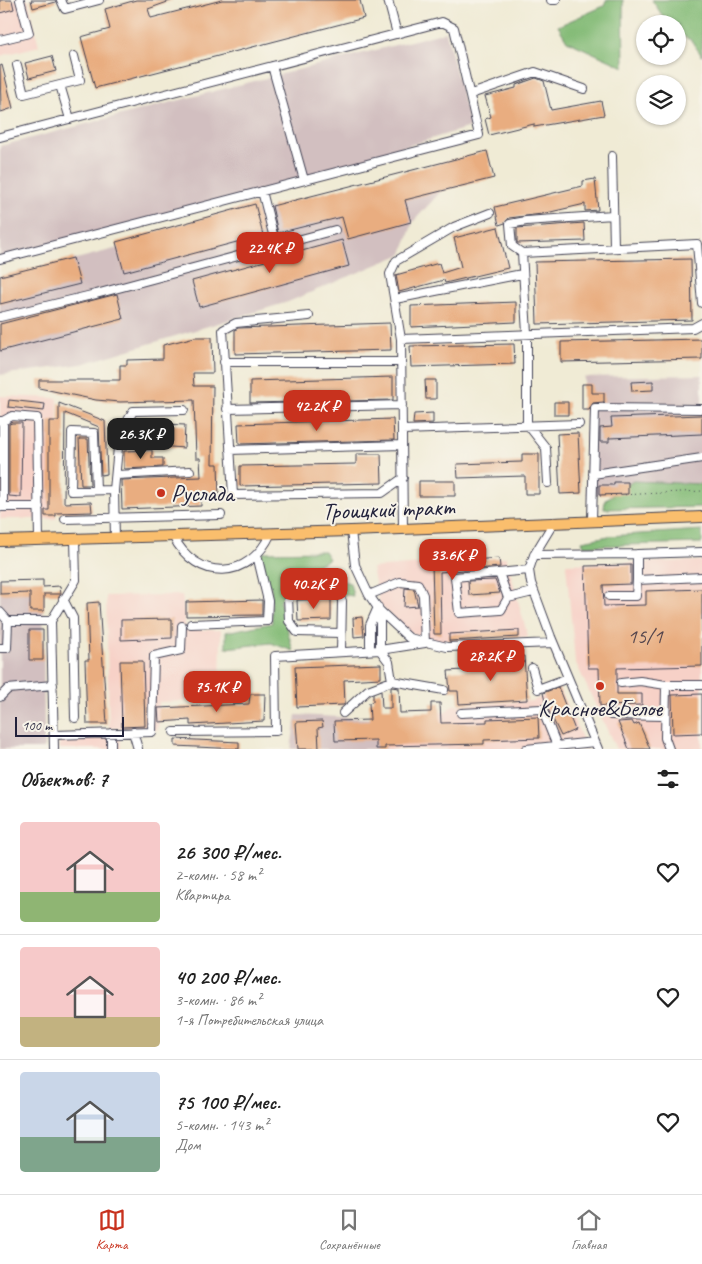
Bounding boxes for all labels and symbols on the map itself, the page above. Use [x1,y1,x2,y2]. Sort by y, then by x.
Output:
pin: 22.4K ₽ [224,232,316,274]
pin: 42.2K ₽ [271,390,363,432]
pin: 26.3K ₽ [95,418,187,460]
place label: Руслада [171,478,236,508]
marker: Руслада [155,487,167,499]
street label: Троицкий тракт [321,492,456,526]
pin: 33.6K ₽ [407,538,499,581]
pin: 40.2K ₽ [268,568,360,610]
house number: 15/1 [627,623,664,649]
pin: 28.2K ₽ [445,640,537,682]
pin: 75.1K ₽ [171,670,263,713]
marker: Красное&Белое [594,680,606,692]
place label: Красное&Белое [538,693,664,723]
scale bar [15,714,124,737]

